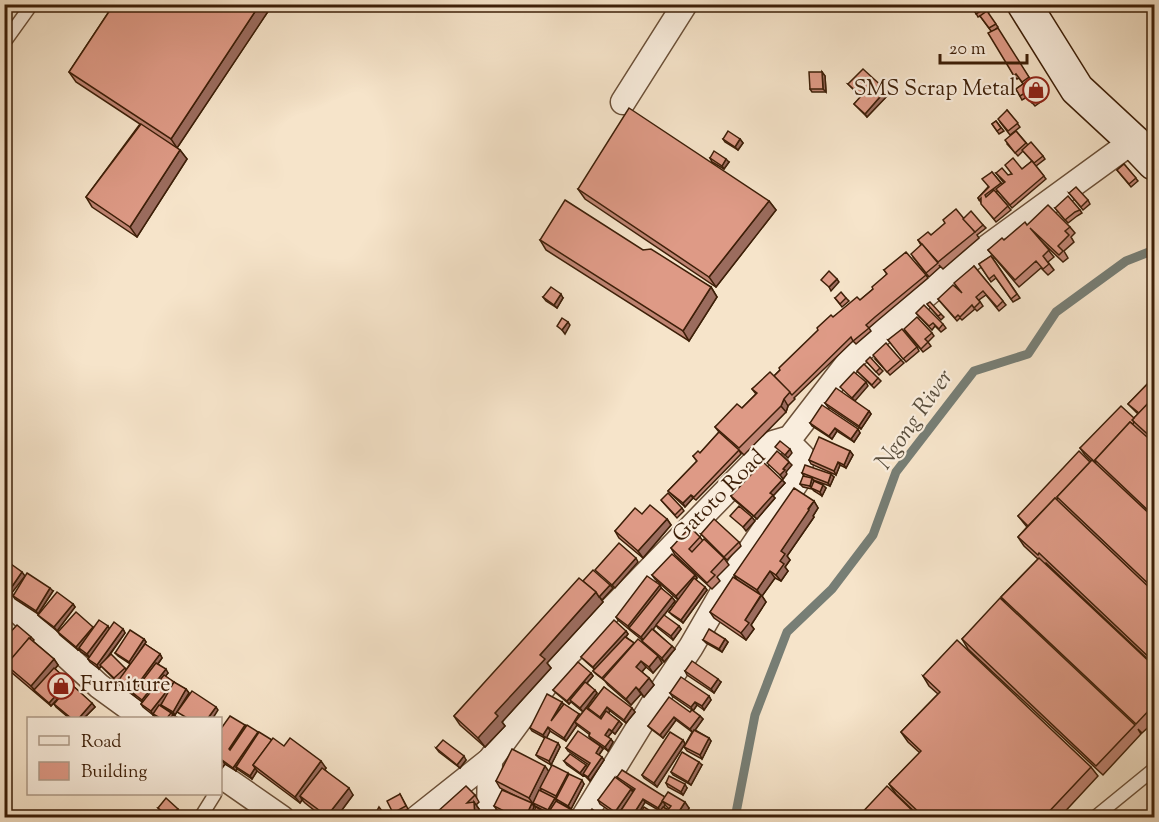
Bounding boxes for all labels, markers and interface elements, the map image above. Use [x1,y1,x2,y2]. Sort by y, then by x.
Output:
scale bar [940,27,1027,65]
text: 20 m [949,37,986,63]
place label: SMS Scrap Metal [854,74,1016,106]
shop icon: SMS Scrap Metal [1021,75,1051,105]
water label: Ngong River [868,362,962,477]
street label: Gatoto Road [666,443,774,551]
place label: Furniture [80,670,171,702]
shop icon: Furniture [46,671,76,701]
legend [27,717,222,795]
text: Road [81,730,121,756]
text: Building [81,760,147,786]

